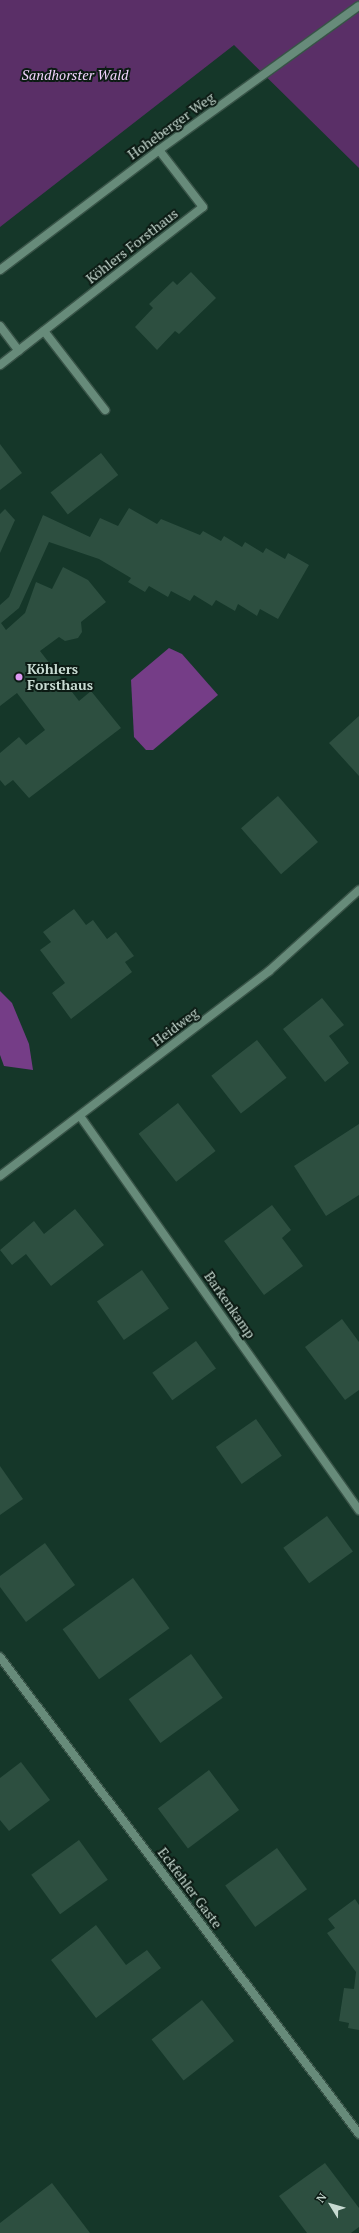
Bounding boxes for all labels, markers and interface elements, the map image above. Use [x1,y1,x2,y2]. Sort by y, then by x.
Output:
park label: Sandhorster Wald [21,67,129,83]
street label: Hoheberger Weg [124,89,218,163]
street label: Köhlers Forsthaus [83,205,181,287]
place label: Köhlers Forsthaus [27,661,93,694]
marker: Köhlers Forsthaus [14,672,24,682]
street label: Heidweg [149,1004,201,1050]
street label: Barkenkamp [201,1268,259,1342]
street label: Eckfehler Gaste [154,1844,226,1932]
north arrow [311,2185,351,2225]
text: N [313,2190,330,2205]

